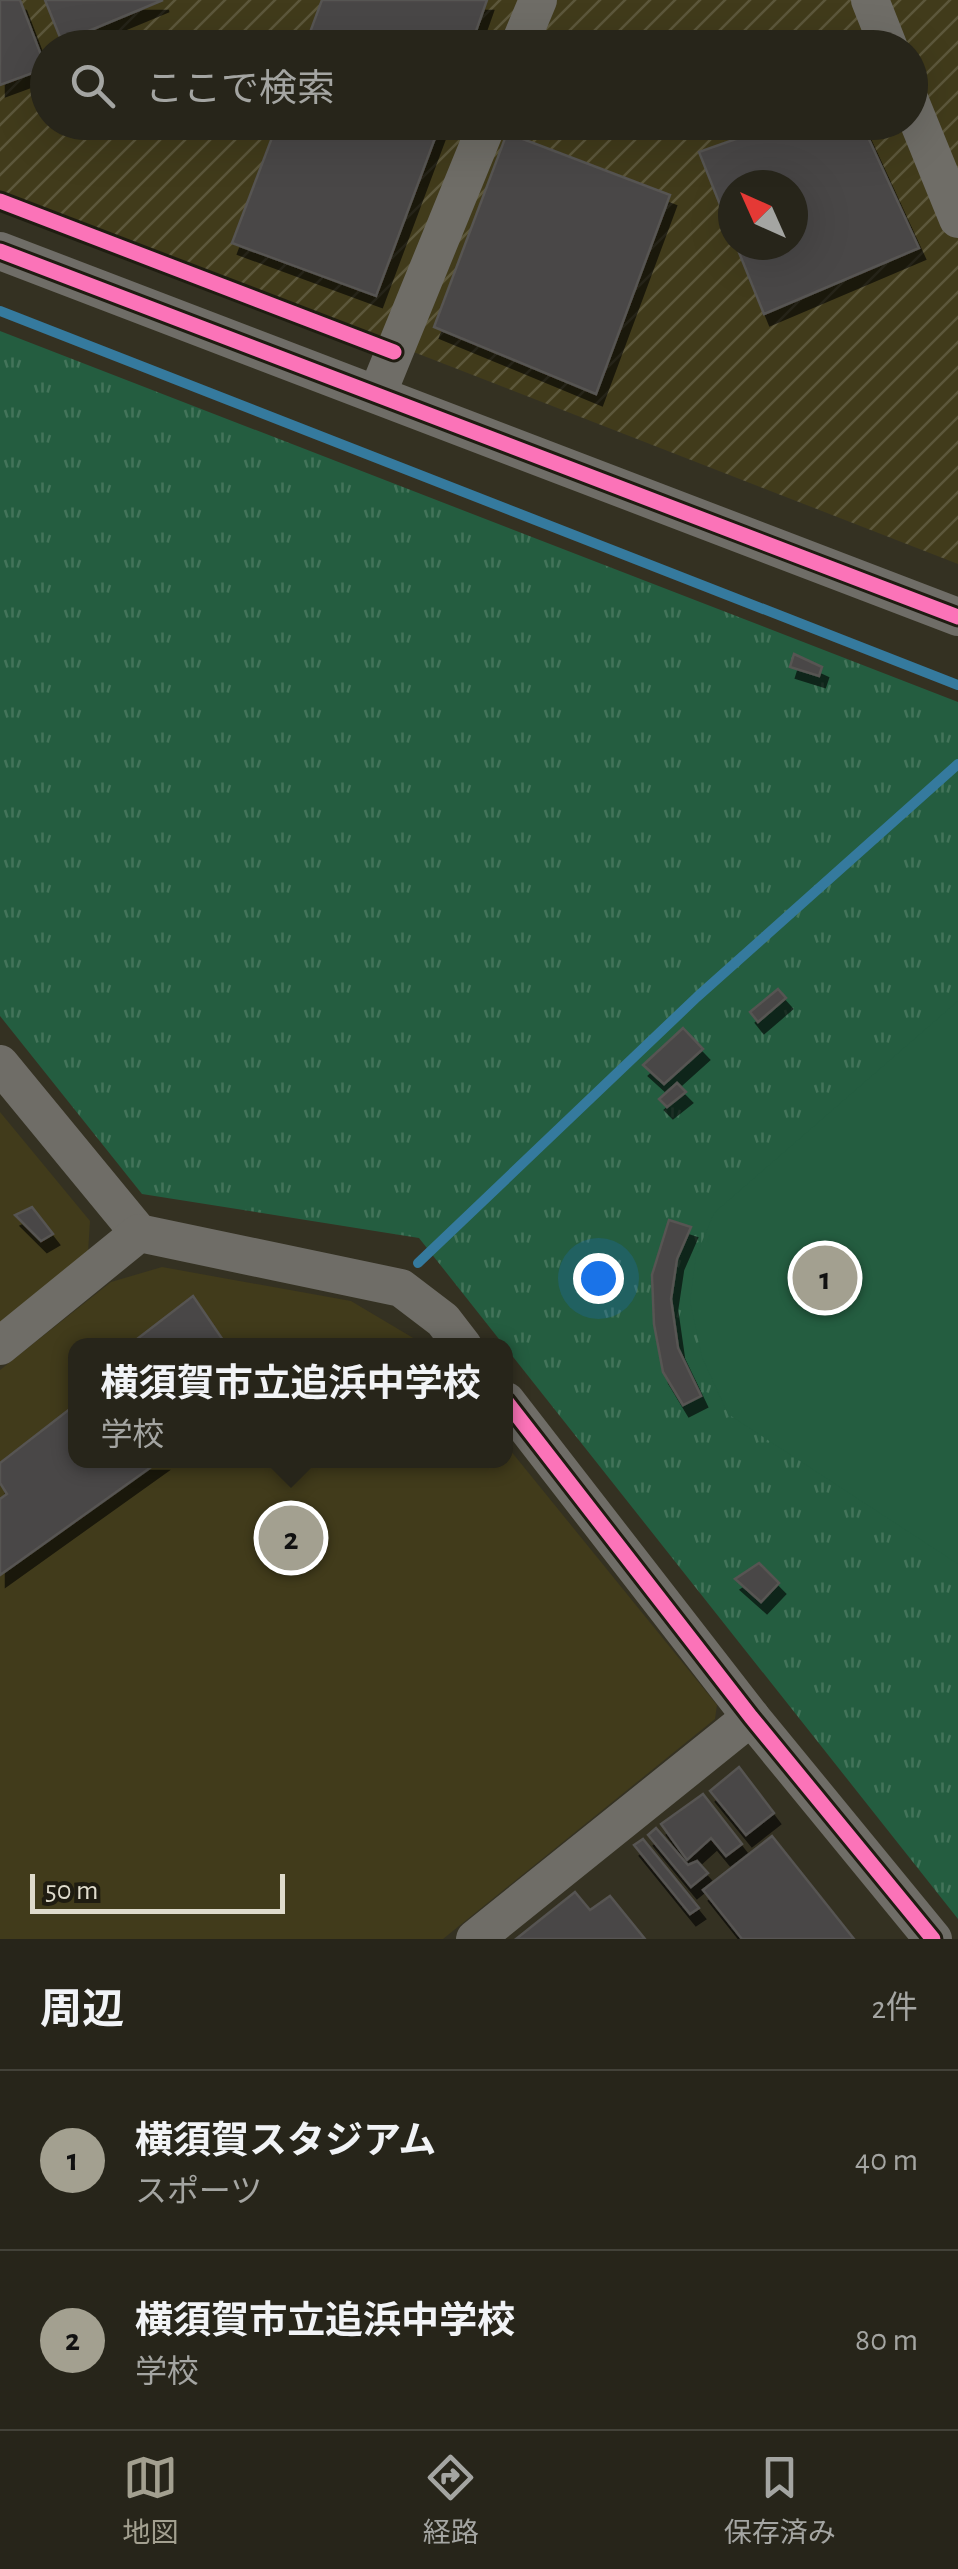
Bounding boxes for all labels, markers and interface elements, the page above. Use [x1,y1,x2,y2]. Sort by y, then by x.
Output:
search box [30,30,928,140]
icon: search [65,58,120,113]
text: ここで検索 [145,71,335,109]
north arrow [718,170,808,260]
pin: 1 [792,1240,858,1316]
your location [573,1253,624,1304]
popup [68,1338,513,1468]
text: 横須賀市立追浜中学校 [100,1366,481,1404]
text: 学校 [100,1419,165,1451]
pin: 2 [258,1500,324,1576]
scale bar [30,1869,285,1913]
text: 50 m [45,1877,99,1905]
text: 周辺 [40,1989,124,2031]
text: 2件 [871,1992,918,2024]
text: 横須賀スタジアム [135,2123,436,2161]
text: 1 [67,2144,78,2176]
text: 40 m [855,2144,918,2176]
text: スポーツ [135,2176,262,2208]
text: 横須賀市立追浜中学校 [135,2303,515,2341]
text: 2 [65,2324,80,2356]
text: 80 m [855,2324,918,2356]
text: 学校 [135,2356,199,2388]
tab: 地図 [122,2450,178,2551]
tab: 経路 [423,2450,479,2551]
tab: 保存済み [724,2450,836,2551]

